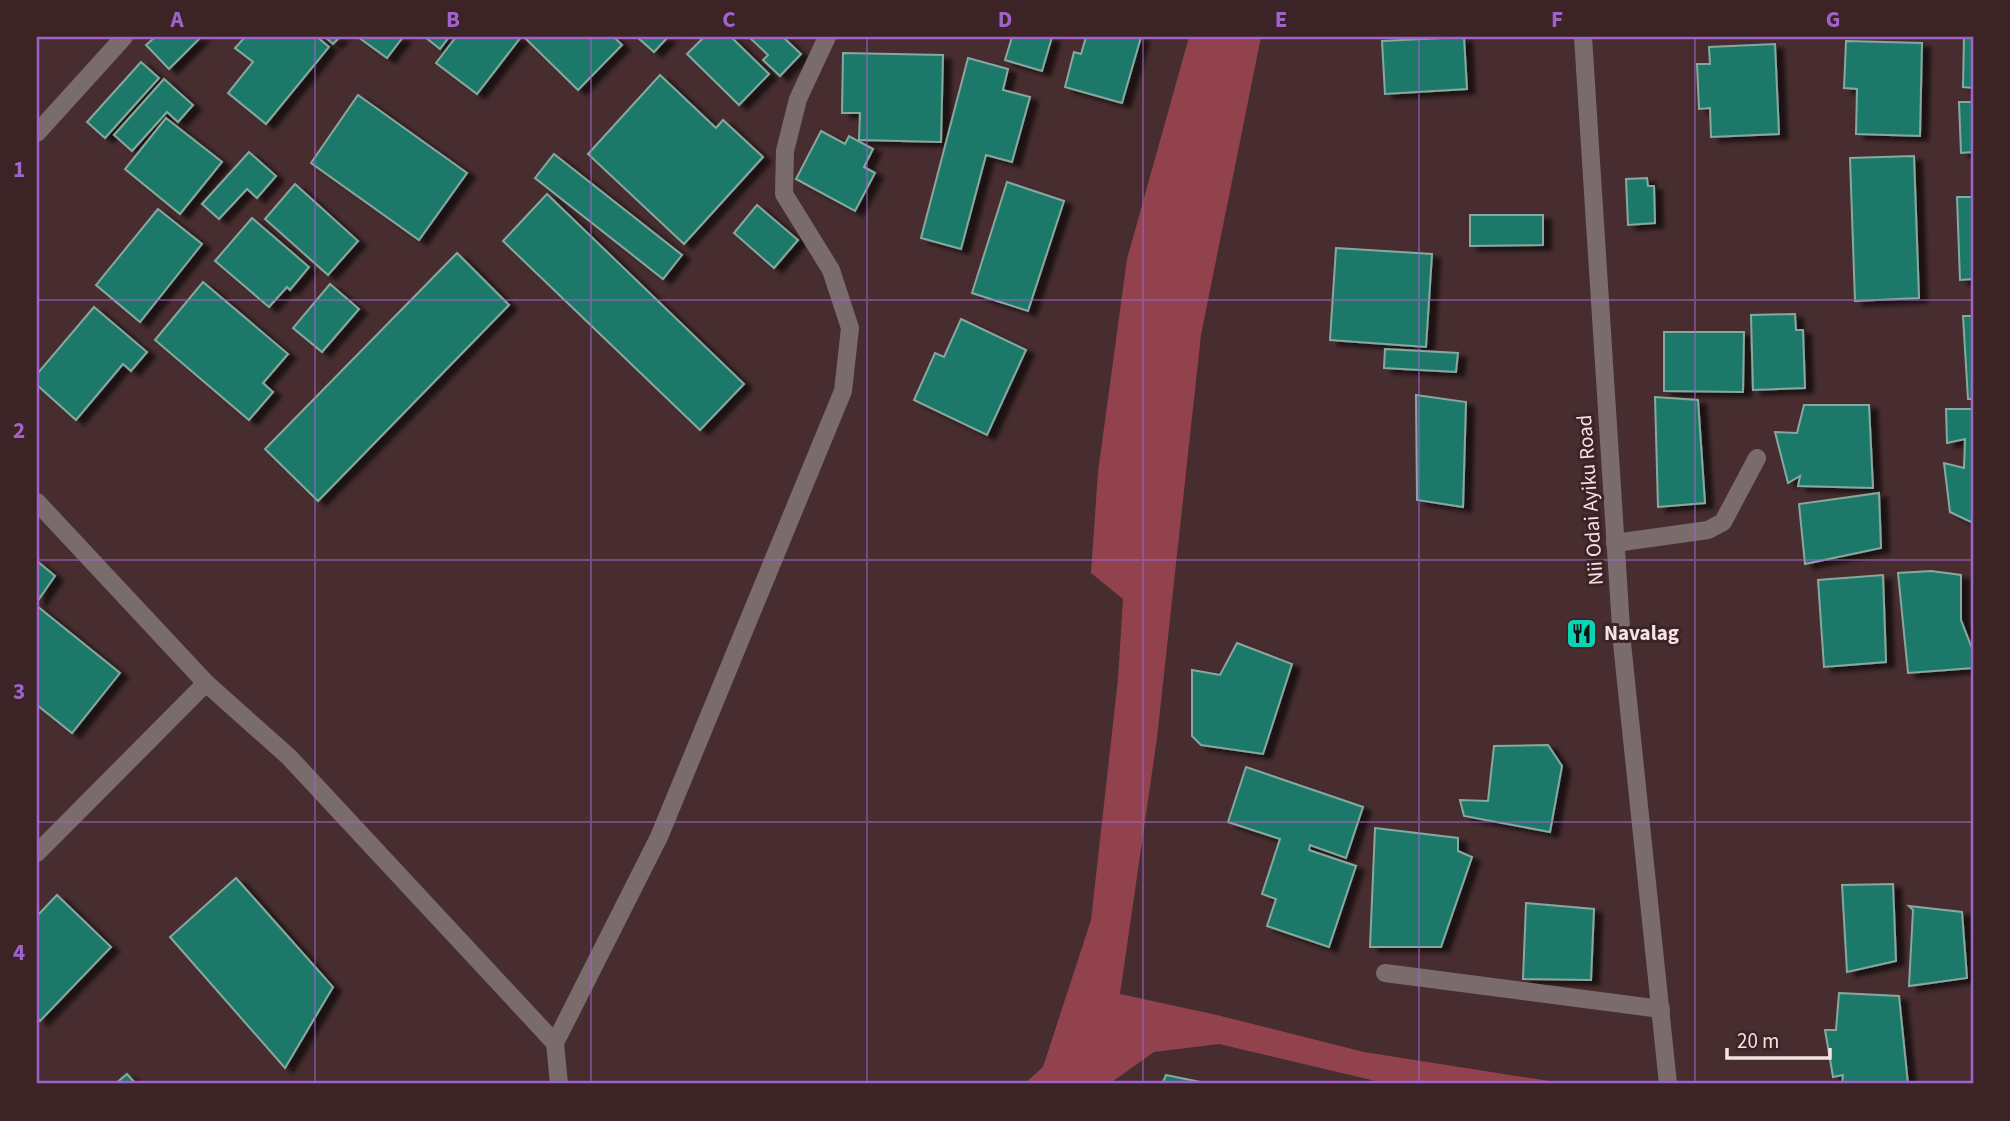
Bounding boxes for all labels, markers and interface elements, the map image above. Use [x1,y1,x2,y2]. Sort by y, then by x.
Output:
text: A [169,3,184,36]
text: B [446,3,460,36]
text: C [722,3,736,36]
text: D [998,3,1012,36]
text: E [1275,3,1287,36]
text: F [1551,3,1563,36]
text: G [1826,3,1840,36]
text: 1 [13,153,25,186]
text: 2 [13,414,25,447]
street label: Nii Odai Ayiku Road [1569,414,1611,586]
restaurant icon: Navalag [1564,616,1598,650]
place label: Navalag [1604,618,1679,648]
text: 3 [13,675,25,708]
text: 4 [13,936,25,969]
scale bar [1727,1016,1830,1060]
text: 20 m [1737,1026,1779,1056]

